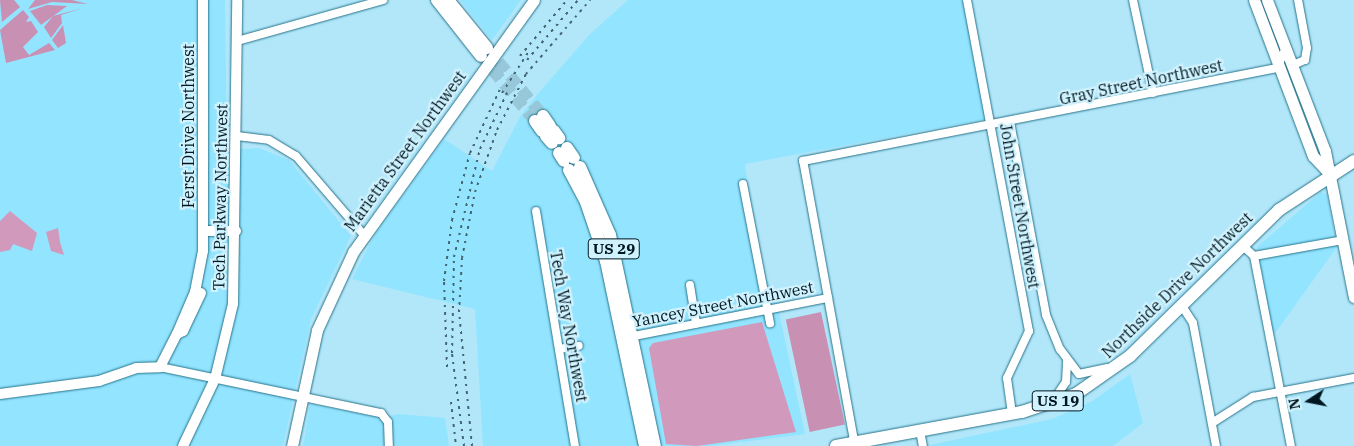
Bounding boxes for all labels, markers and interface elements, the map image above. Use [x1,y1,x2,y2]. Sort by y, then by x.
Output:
street label: Ferst Drive Northwest [178,44,198,208]
street label: Gray Street Northwest [1058,55,1224,109]
street label: Marietta Street Northwest [340,67,470,235]
street label: Tech Parkway Northwest [209,104,231,290]
street label: John Street Northwest [996,122,1044,290]
street label: Northside Drive Northwest [1098,208,1256,362]
road number: US 29 [588,236,640,262]
street label: Tech Way Northwest [546,249,592,403]
street label: Yancey Street Northwest [631,277,815,331]
north arrow [1284,376,1334,426]
road number: US 19 [1032,388,1084,414]
text: N [1284,397,1304,411]

